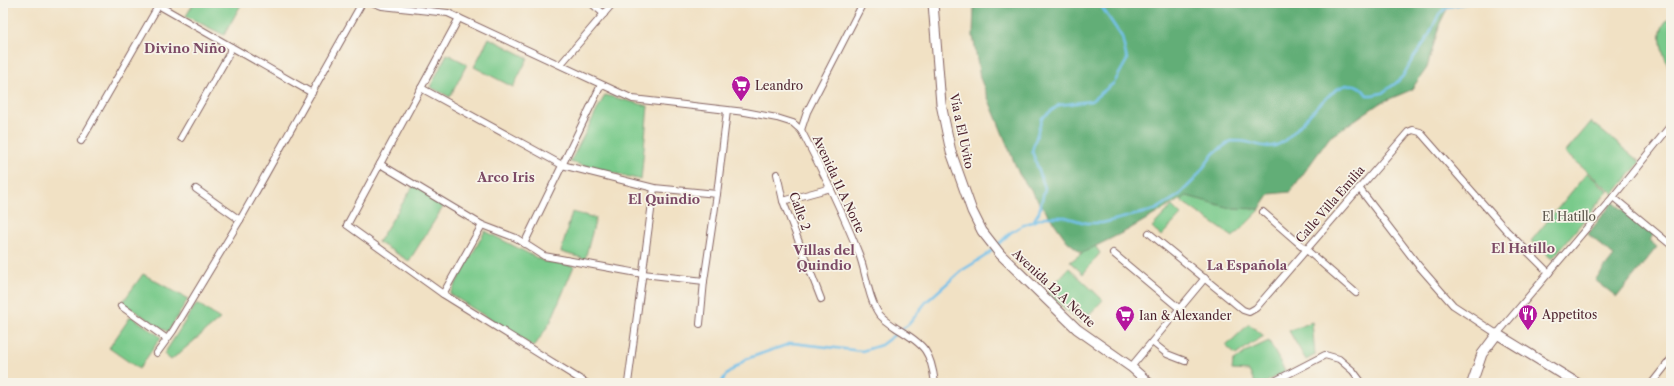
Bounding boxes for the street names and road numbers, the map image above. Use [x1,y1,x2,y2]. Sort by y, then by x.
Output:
street label: Vía a El Uvito [946,91,977,170]
street label: Avenida 11 A Norte [809,132,868,236]
street label: Calle Villa Emilia [1292,162,1368,246]
street label: Calle 2 [786,190,814,232]
street label: Avenida 12 A Norte [1009,245,1099,331]

